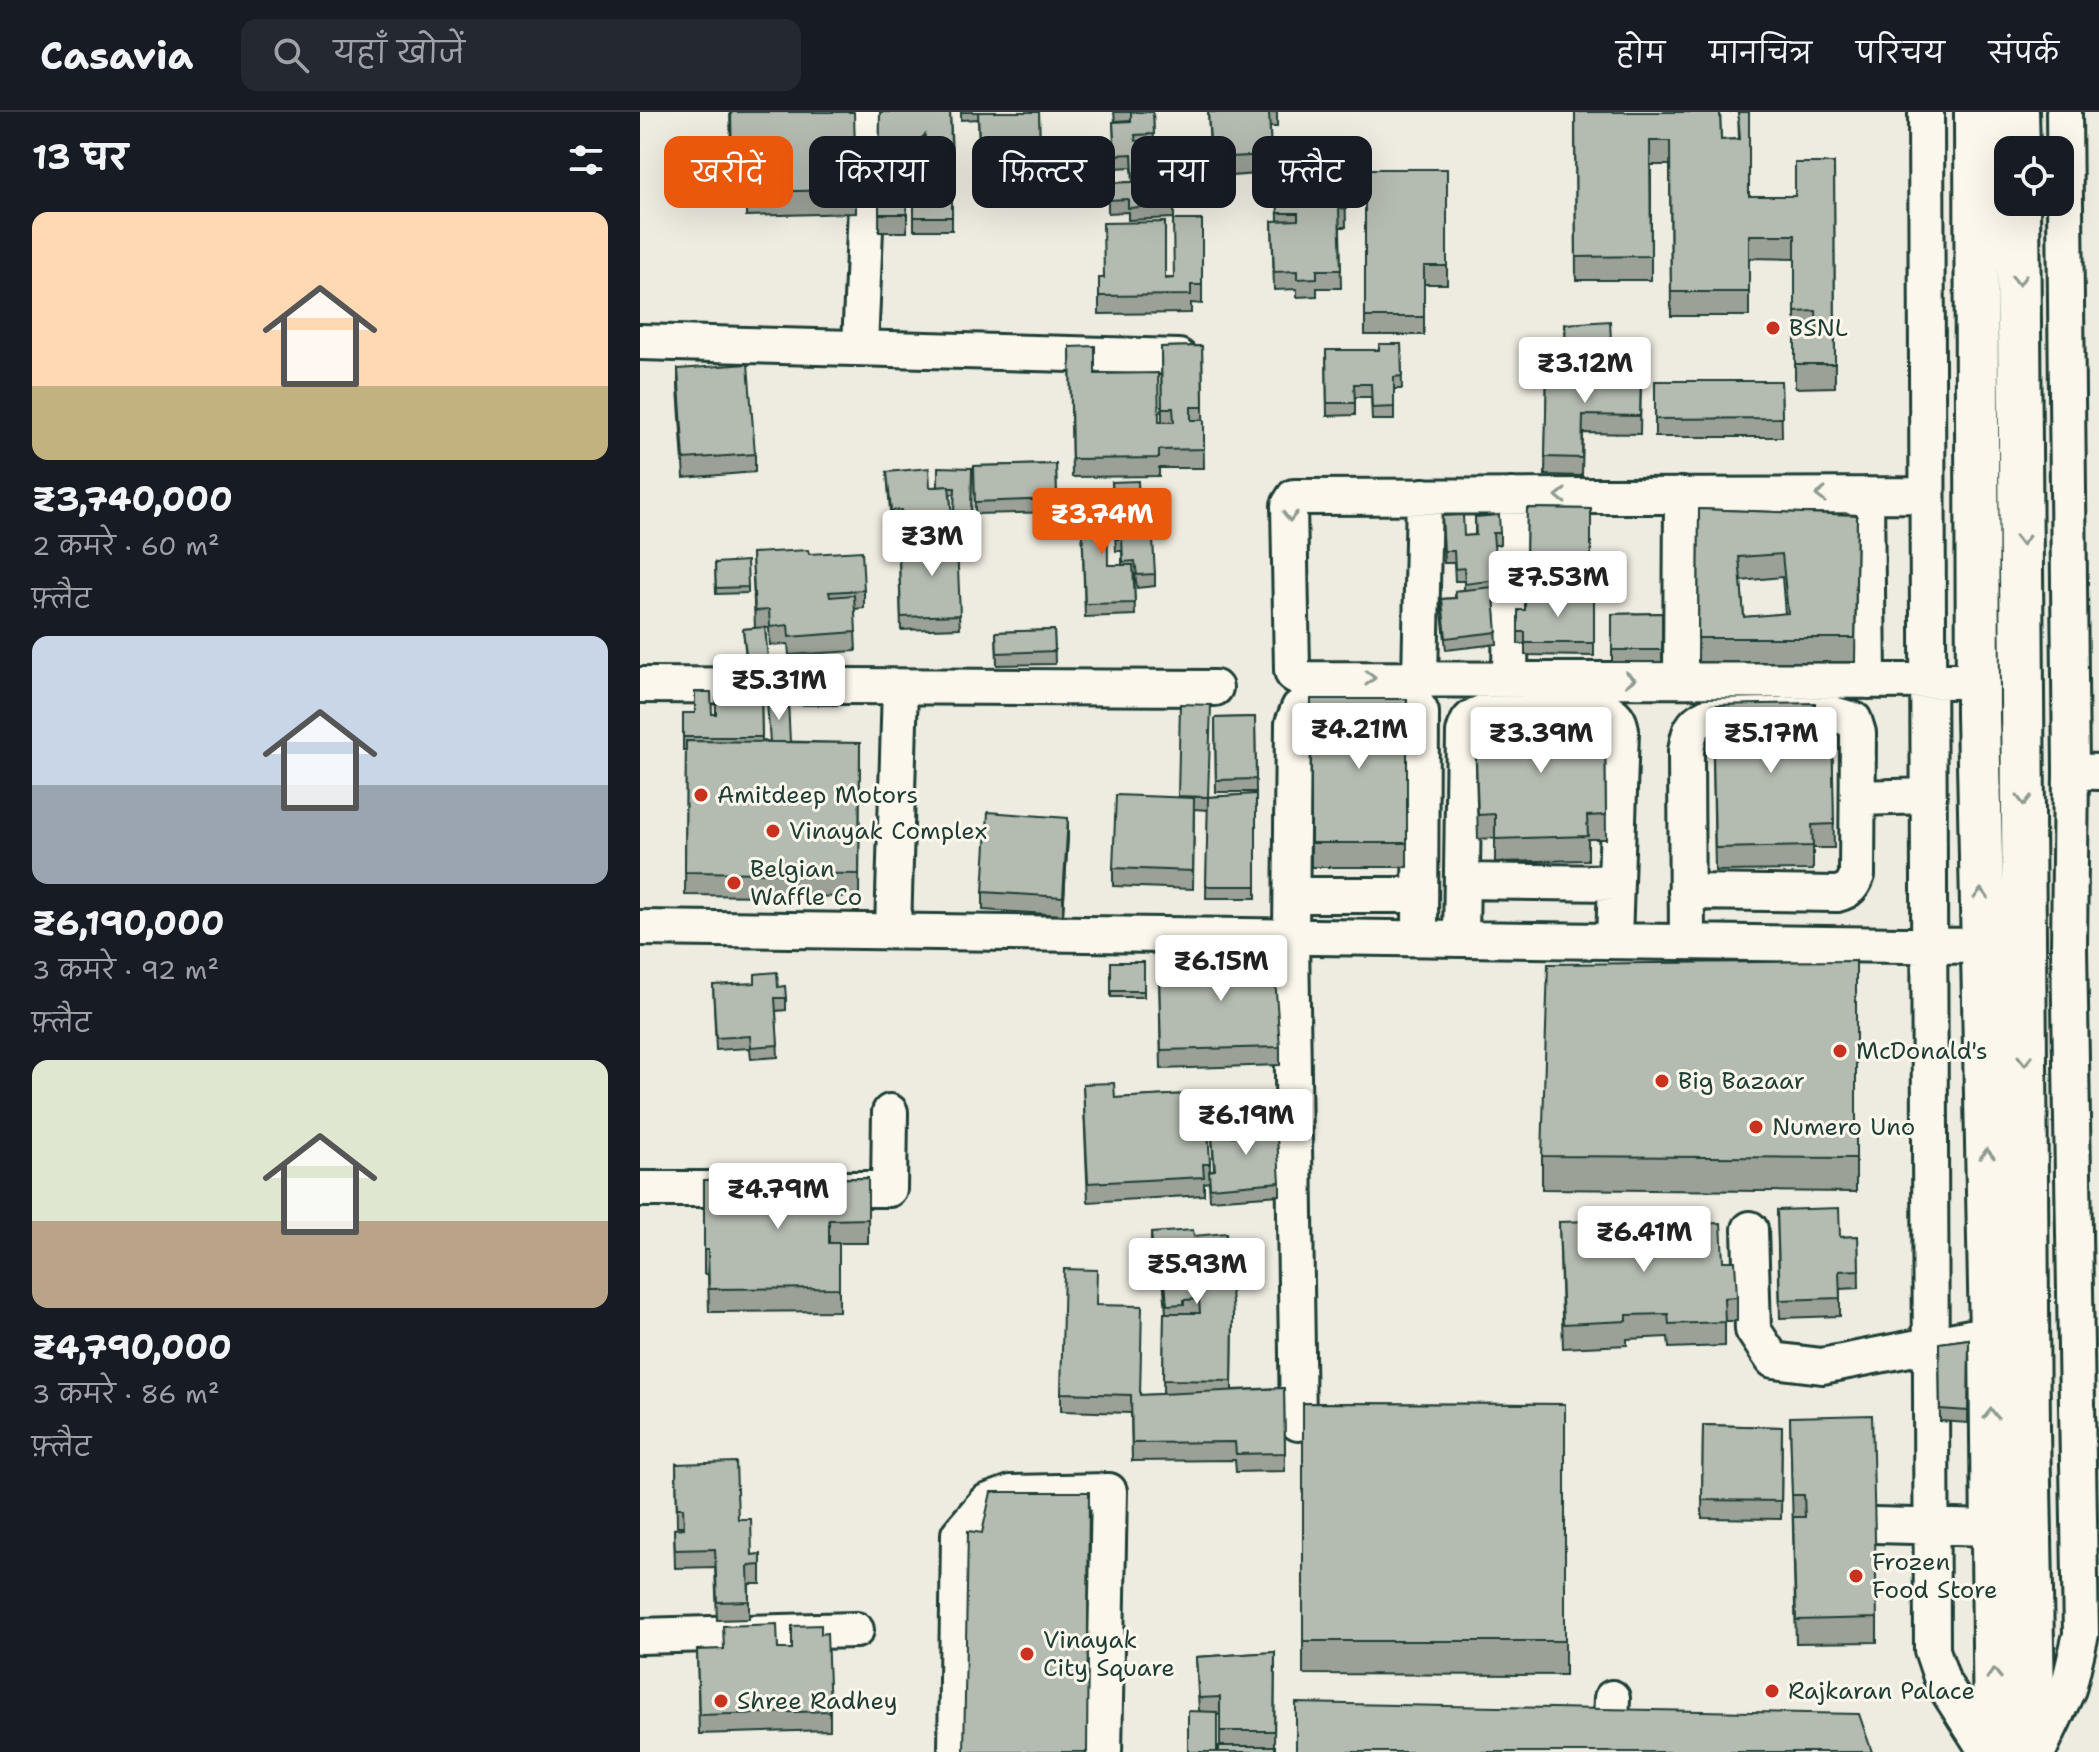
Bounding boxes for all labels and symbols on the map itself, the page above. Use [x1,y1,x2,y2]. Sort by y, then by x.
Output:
one-way arrow [2010,274,2028,287]
place label: BSNL [1789,312,1848,344]
marker: BSNL [1764,319,1782,337]
pin: ₹3.12M [1520,337,1650,405]
one-way arrow [1814,486,1827,504]
one-way arrow [1554,487,1567,505]
pin: ₹3.74M [1037,488,1167,556]
pin: ₹3M [893,510,971,578]
one-way arrow [1281,510,1299,523]
one-way arrow [2013,534,2031,547]
pin: ₹7.53M [1493,551,1623,619]
pin: ₹5.31M [714,654,844,722]
one-way arrow [1364,669,1377,687]
one-way arrow [1624,670,1637,688]
pin: ₹4.21M [1294,703,1424,771]
pin: ₹3.39M [1476,707,1606,775]
pin: ₹5.17M [1706,707,1836,775]
place label: Amitdeep Motors [717,779,918,811]
marker: Amitdeep Motors [692,786,710,804]
one-way arrow [2015,794,2033,807]
place label: Vinayak Complex [789,815,987,847]
marker: Vinayak Complex [764,822,782,840]
place label: Belgian Waffle Co [750,853,862,913]
marker: Belgian Waffle Co [725,874,743,892]
one-way arrow [1973,887,1990,900]
pin: ₹6.15M [1156,935,1286,1003]
place label: McDonald's [1856,1035,1988,1067]
marker: McDonald's [1831,1042,1849,1060]
one-way arrow [2016,1054,2034,1067]
place label: Big Bazaar [1678,1065,1805,1097]
marker: Big Bazaar [1653,1072,1671,1090]
pin: ₹6.19M [1181,1089,1311,1157]
place label: Numero Uno [1772,1111,1915,1143]
marker: Numero Uno [1747,1118,1765,1136]
one-way arrow [1978,1147,1995,1160]
pin: ₹4.79M [713,1163,843,1231]
pin: ₹6.41M [1579,1206,1709,1274]
pin: ₹5.93M [1132,1238,1262,1306]
one-way arrow [1982,1407,2000,1420]
place label: Frozen Food Store [1872,1546,1998,1606]
marker: Frozen Food Store [1847,1567,1865,1585]
place label: Vinayak City Square [1043,1624,1175,1684]
marker: Vinayak City Square [1018,1645,1036,1663]
one-way arrow [1985,1667,2003,1680]
place label: Rajkaran Palace [1788,1675,1975,1707]
marker: Rajkaran Palace [1763,1682,1781,1700]
place label: Shree Radhey [737,1685,898,1717]
marker: Shree Radhey [712,1692,730,1710]

